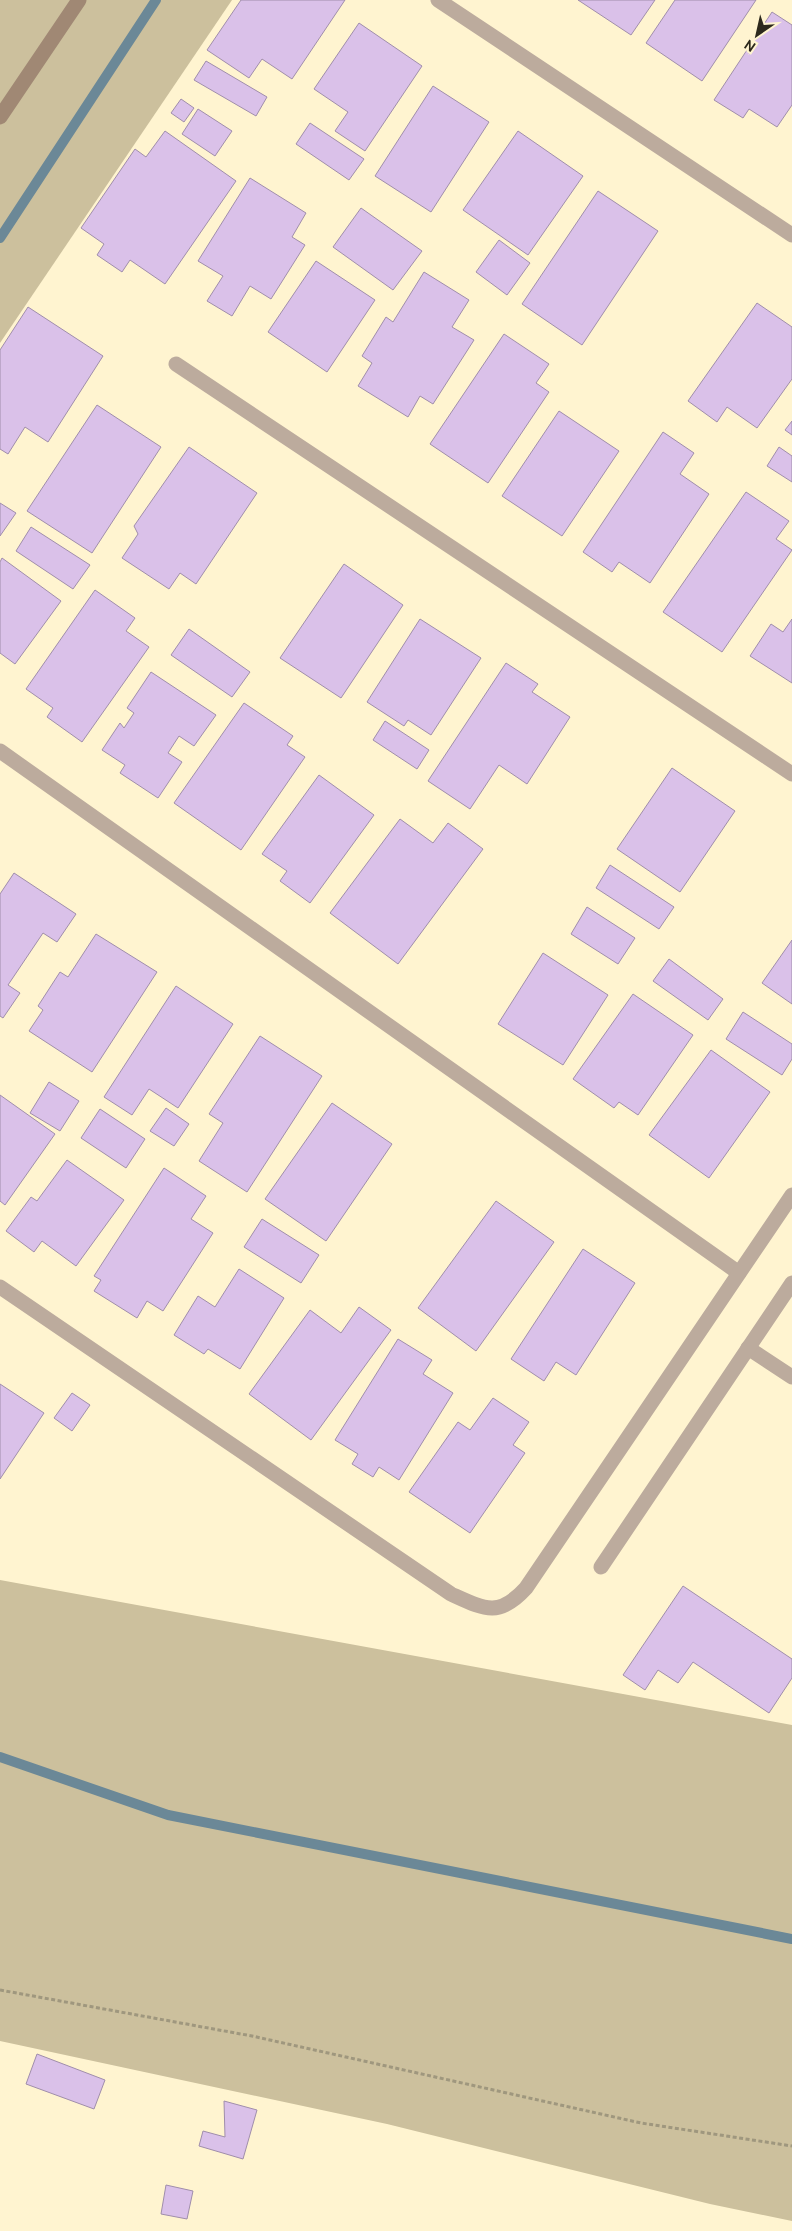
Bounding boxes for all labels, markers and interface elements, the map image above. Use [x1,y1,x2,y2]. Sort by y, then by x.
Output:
north arrow [732,10,782,60]
text: N [741,36,759,56]

